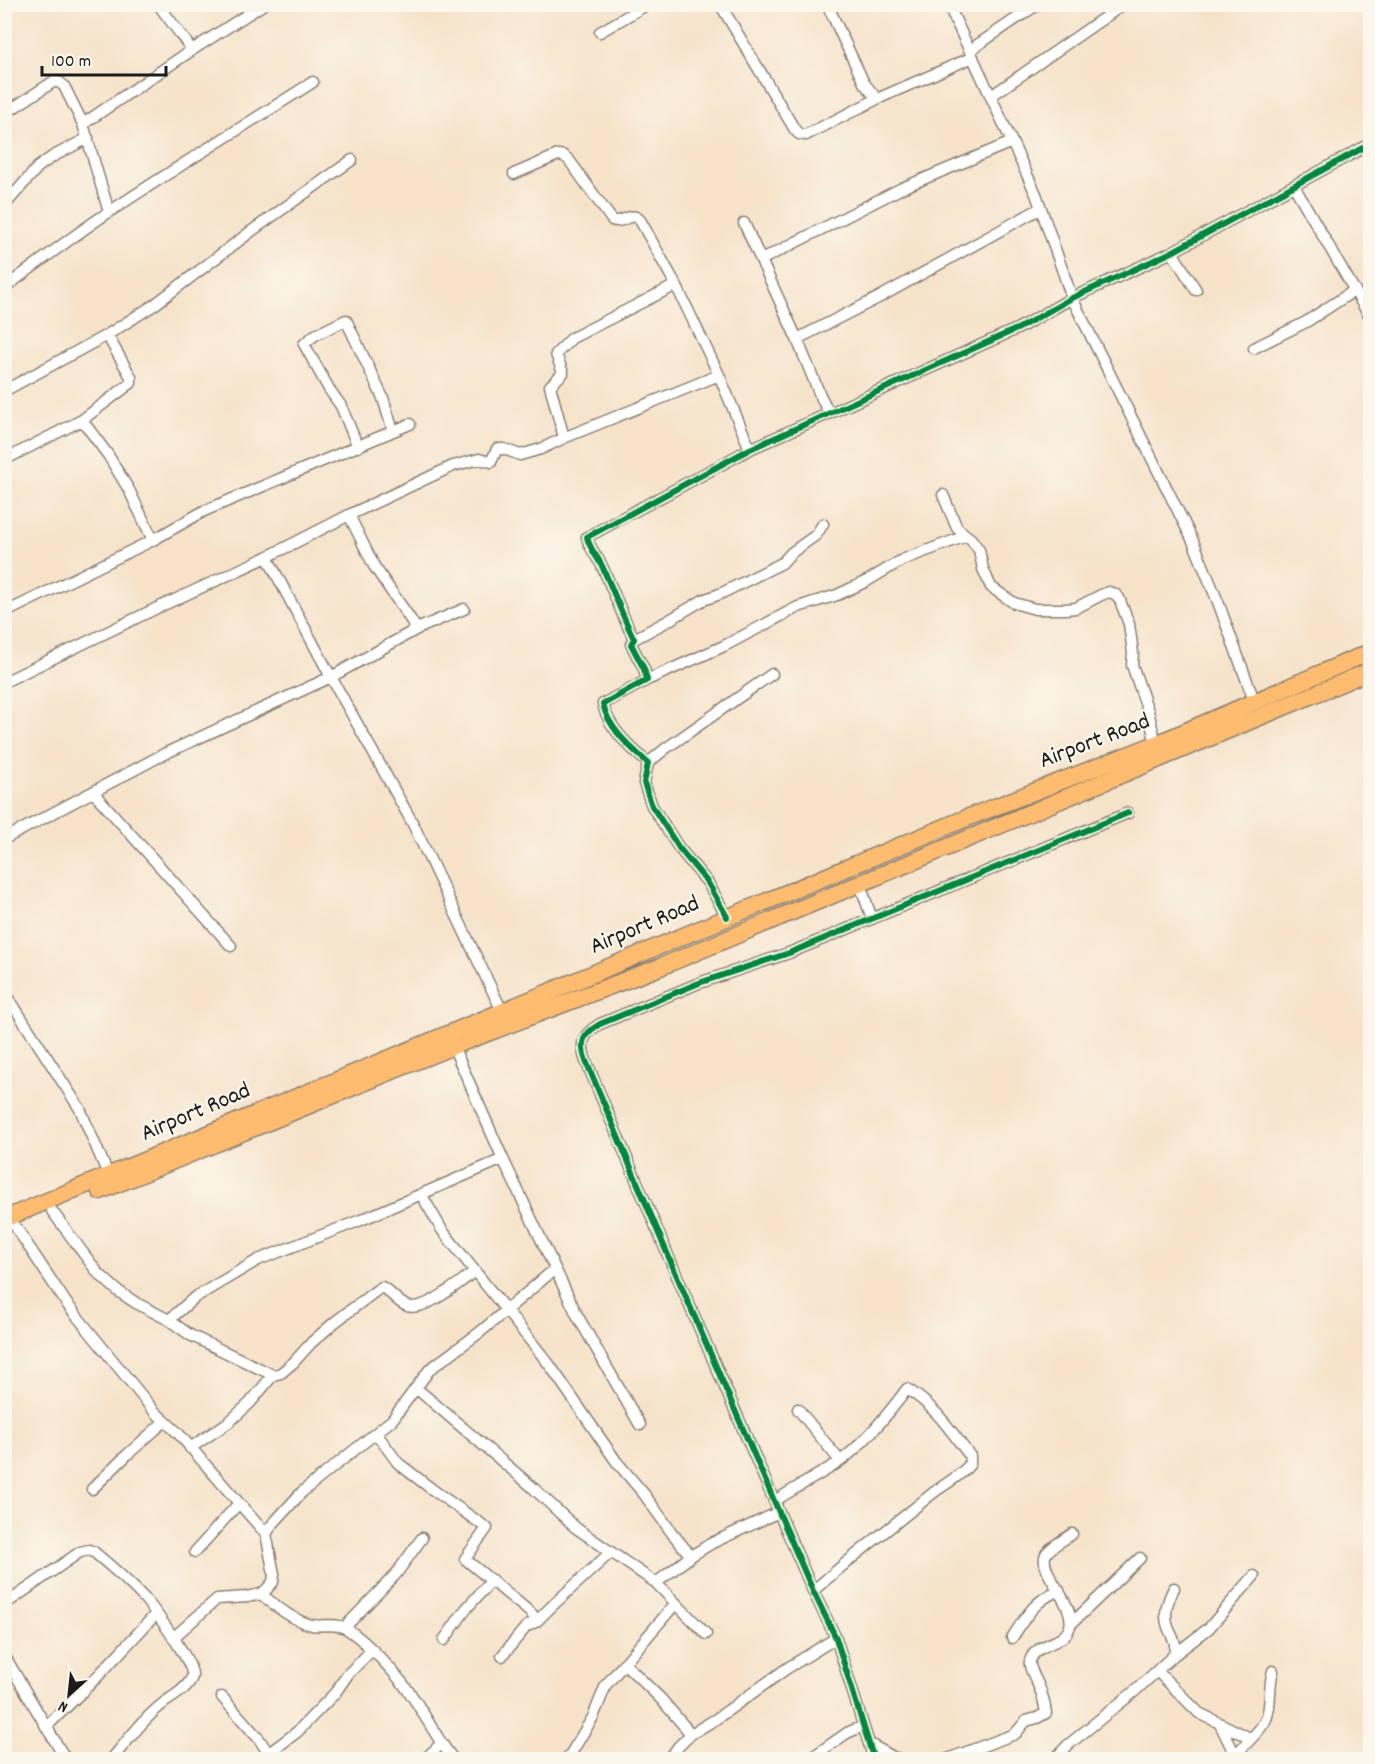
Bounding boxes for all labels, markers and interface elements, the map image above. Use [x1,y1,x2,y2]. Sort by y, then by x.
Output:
scale bar [42,39,166,77]
text: 100 m [51,50,91,75]
street label: Airport Road [1035,705,1155,779]
street label: Airport Road [585,888,705,964]
street label: Airport Road [136,1075,256,1151]
north arrow [39,1665,99,1725]
text: N [54,1694,72,1718]

